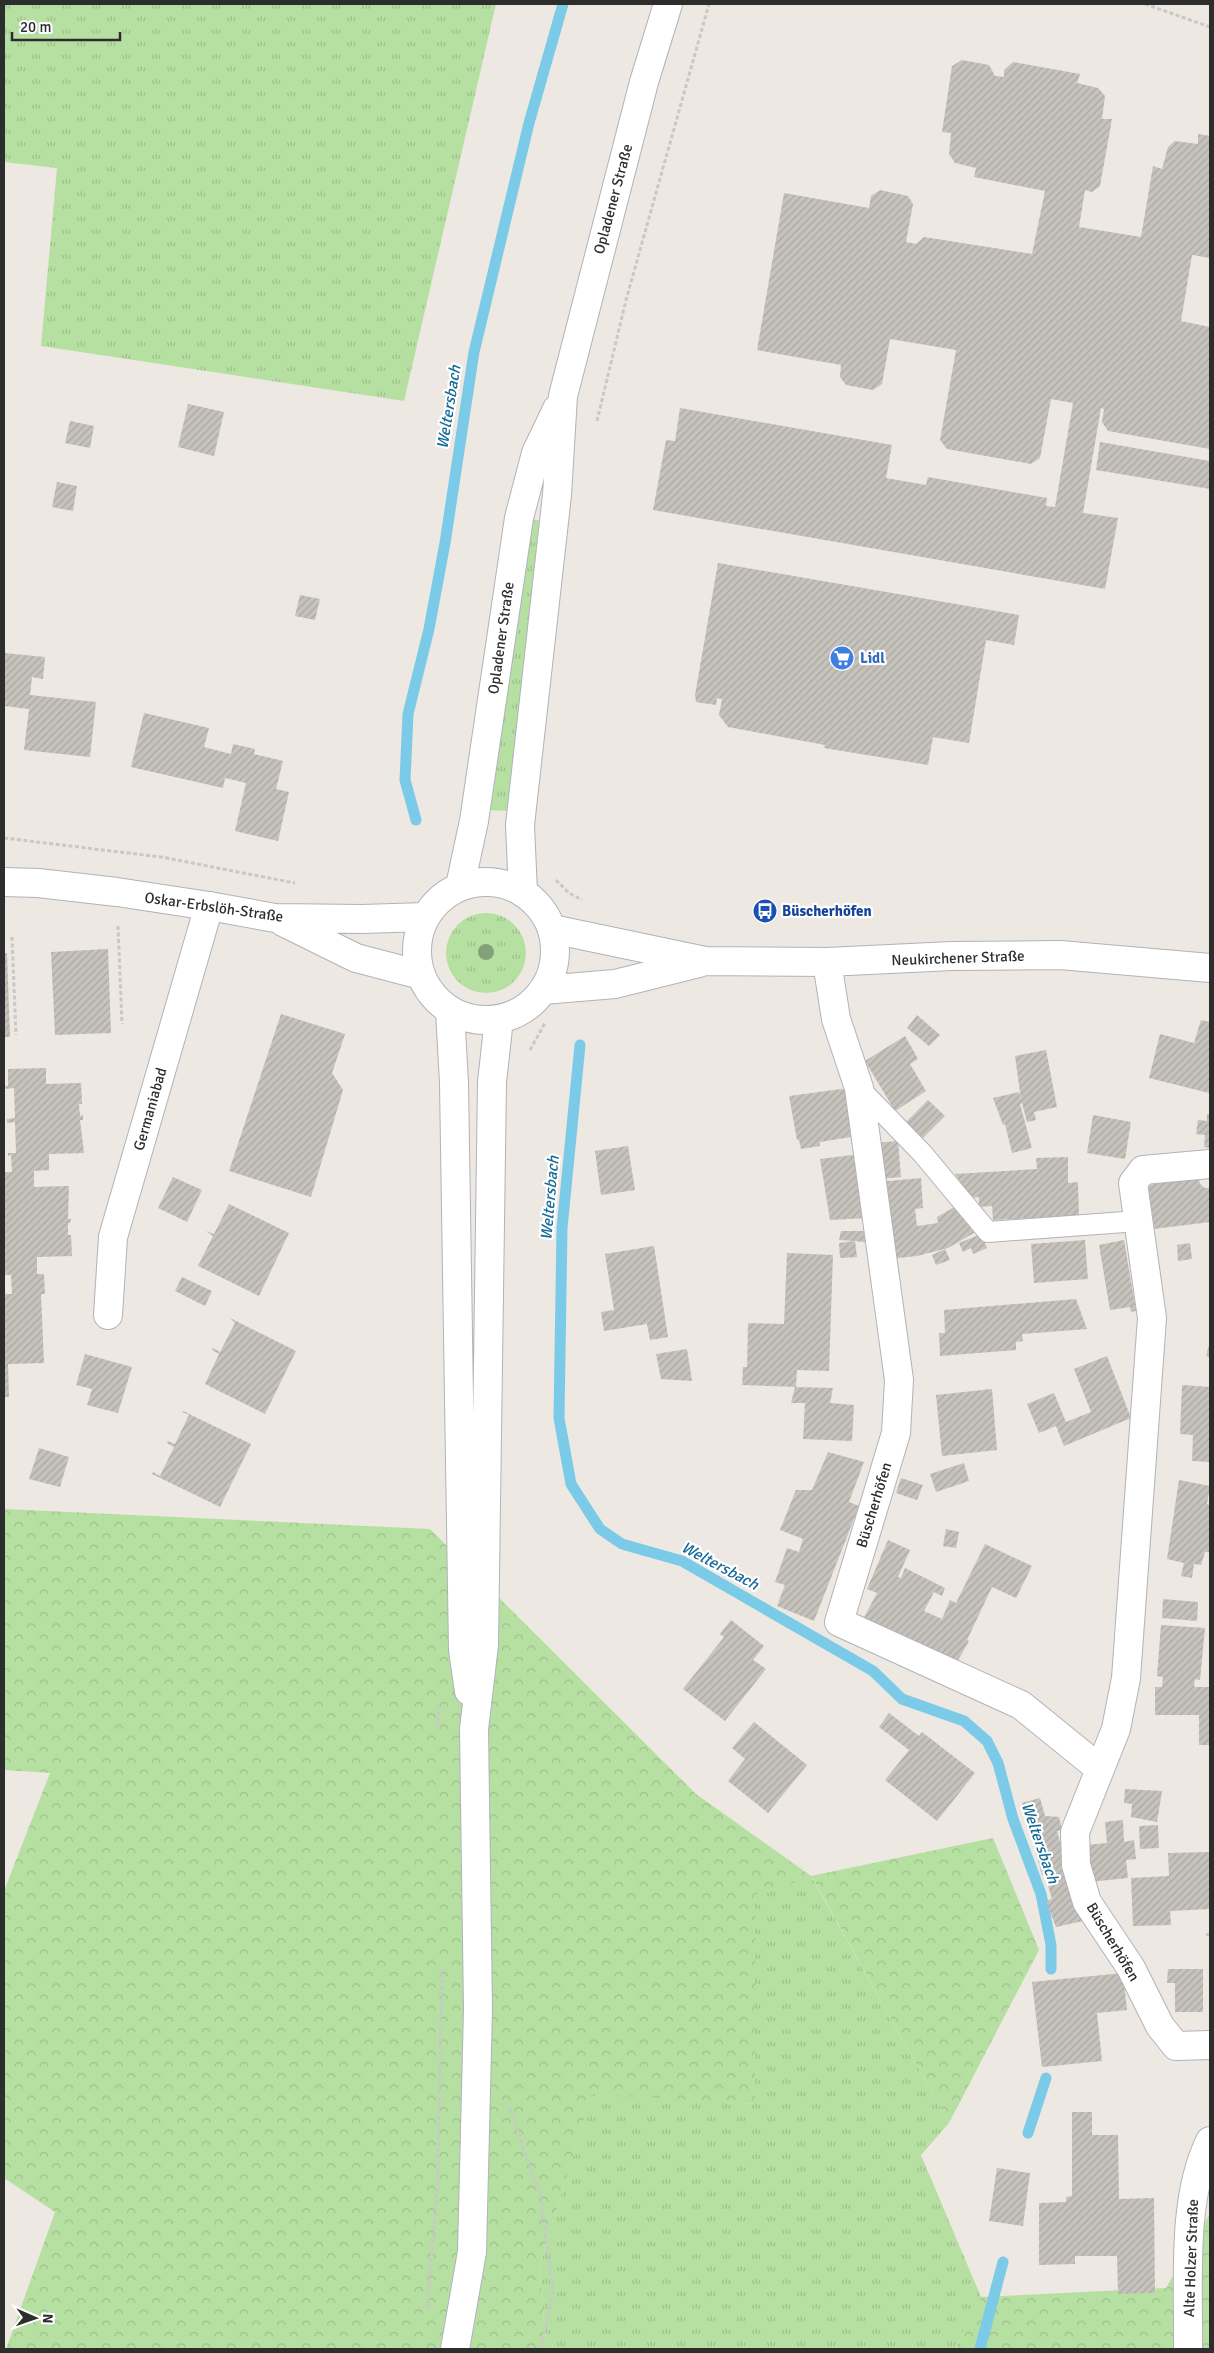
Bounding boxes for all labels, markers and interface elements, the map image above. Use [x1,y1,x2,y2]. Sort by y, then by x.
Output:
scale bar [12,10,120,42]
text: 20 m [20,18,51,36]
street label: Opladener Straße [590,142,636,256]
water label: Weltersbach [433,362,466,450]
street label: Opladener Straße [484,581,518,695]
supermarket icon: Lidl [829,645,855,671]
place label: Lidl [860,649,885,667]
street label: Oskar-Erbslöh-Straße [144,888,284,926]
bus stop icon: Büscherhöfen [752,898,778,924]
place label: Büscherhöfen [782,902,872,920]
street label: Neukirchener Straße [891,947,1025,969]
street label: Germaniabad [130,1065,170,1153]
water label: Weltersbach [536,1154,564,1241]
street label: Büscherhöfen [852,1460,896,1550]
water label: Weltersbach [678,1537,763,1595]
water label: Weltersbach [1017,1800,1064,1887]
street label: Büscherhöfen [1082,1899,1144,1985]
street label: Alte Holzer Straße [1180,2199,1202,2317]
north arrow [10,2293,60,2343]
text: N [39,2313,56,2324]

